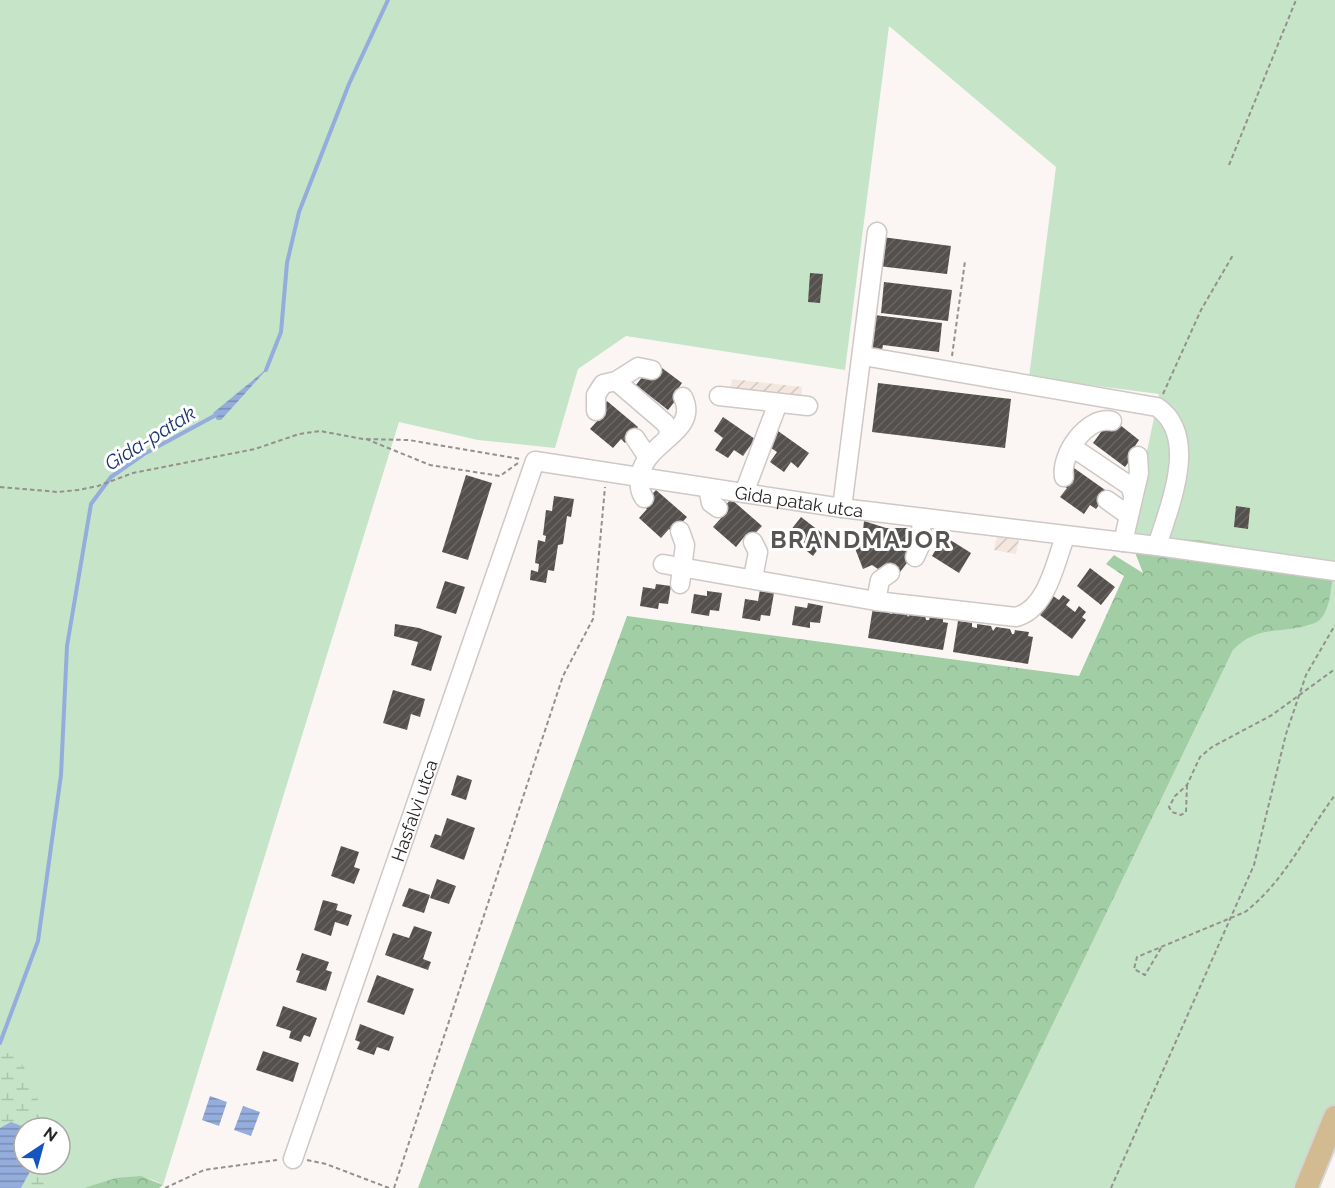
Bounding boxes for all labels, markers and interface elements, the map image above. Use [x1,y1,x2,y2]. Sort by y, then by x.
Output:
water label: Gida-patak [100,400,200,475]
street label: Gida patak utca [734,481,865,521]
district label: BRANDMAJOR [770,525,952,554]
street label: Hasfalvi utca [387,757,441,864]
north arrow [12,1116,72,1176]
text: N [40,1123,61,1146]

